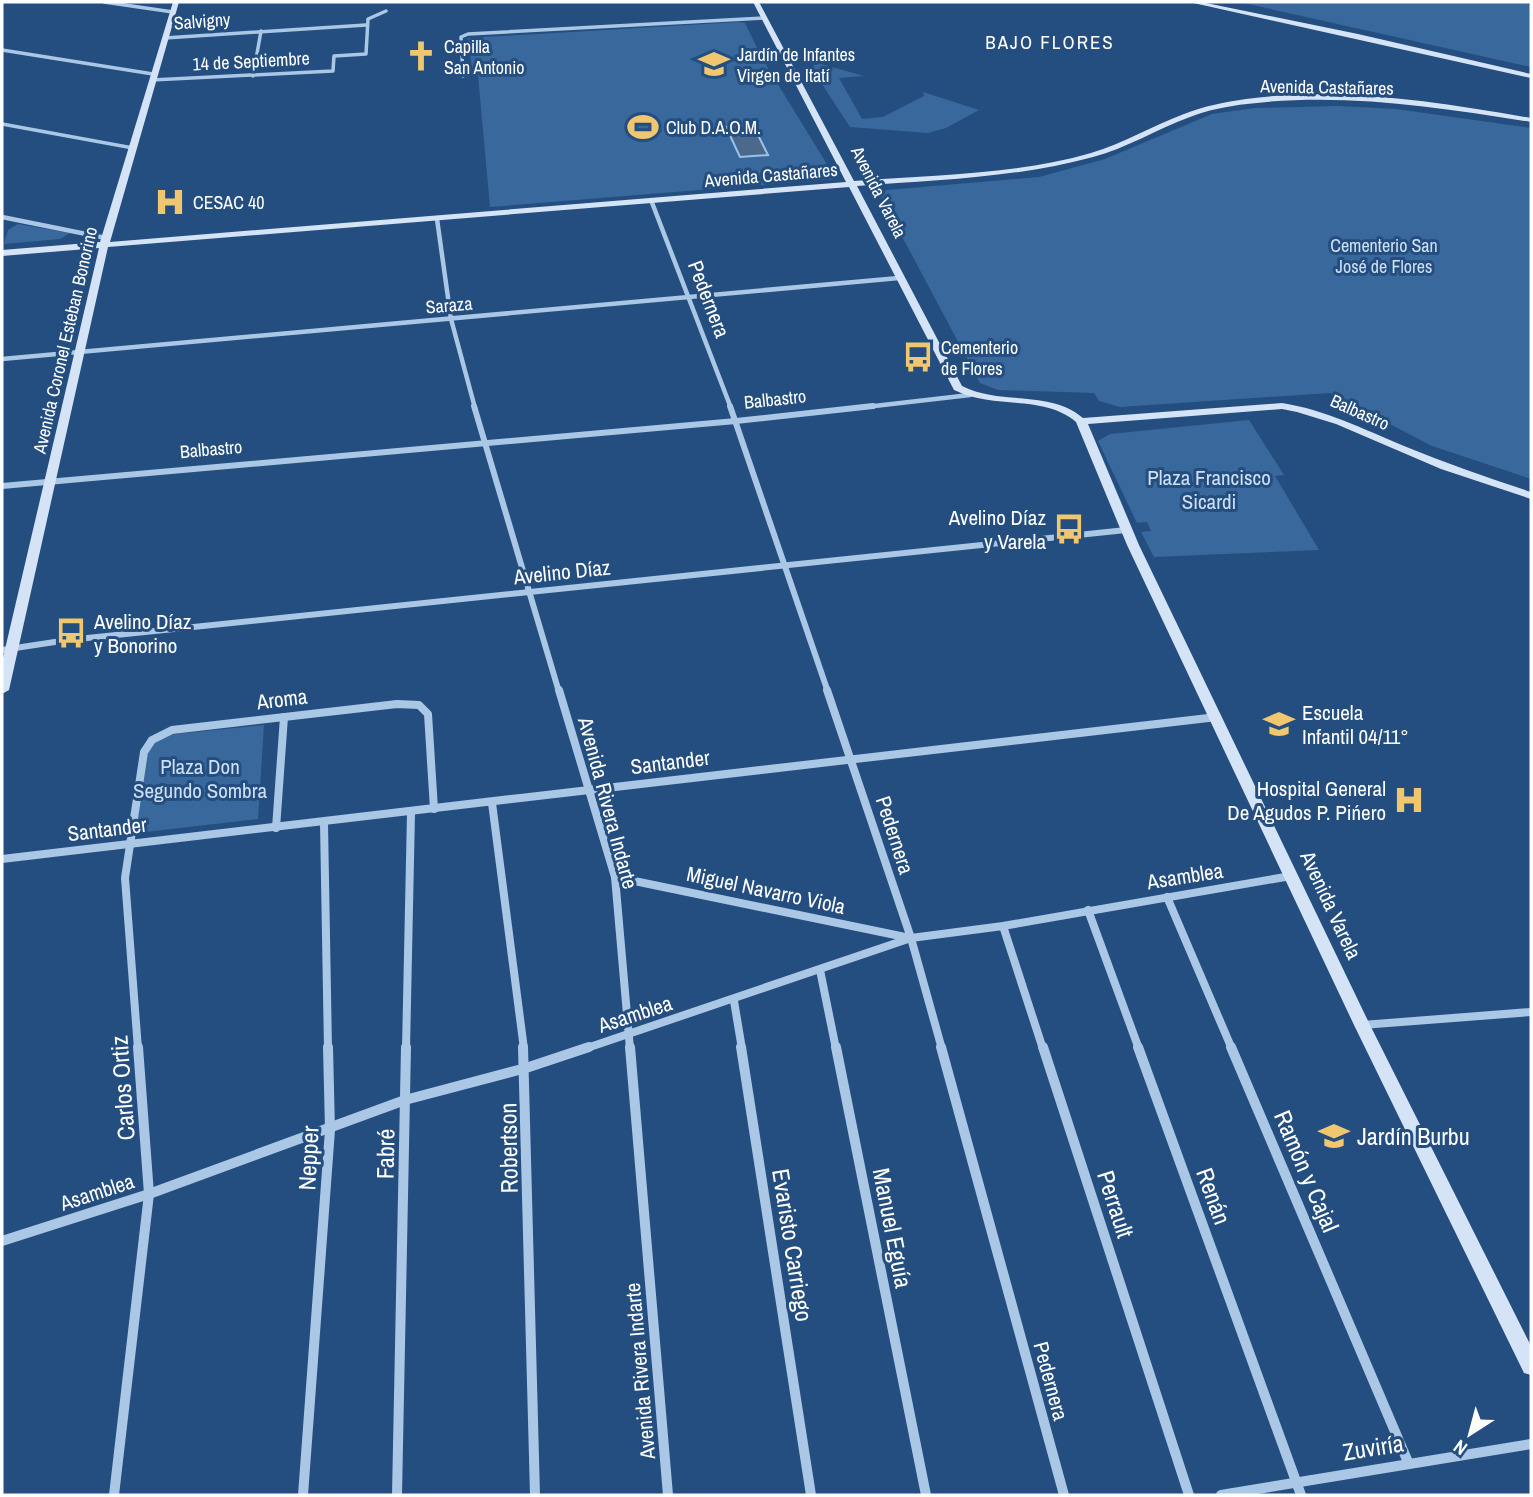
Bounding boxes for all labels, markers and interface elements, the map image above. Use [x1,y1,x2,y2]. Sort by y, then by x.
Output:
street label: Salvigny [173,7,232,35]
district label: BAJO FLORES [985,29,1115,55]
place label: Capilla San Antonio [444,34,524,80]
church icon: Capilla San Antonio [404,39,438,73]
place label: Jardín de Infantes Virgen de Itatí [737,42,855,88]
street label: 14 de Septiembre [192,45,310,77]
school or university icon: Jardín de Infantes Virgen de Itatí [697,47,731,81]
street label: Avenida Castañares [1259,73,1394,101]
sports icon: Club D.A.O.M. [626,110,660,144]
place label: Club D.A.O.M. [666,115,761,140]
street label: Avenida Varela [845,141,913,242]
street label: Avenida Castañares [702,157,839,193]
hospital icon: CESAC 40 [153,185,187,219]
place label: CESAC 40 [193,190,264,215]
street label: Avenida Coronel Esteban Bonorino [27,224,103,457]
park label: Cementerio San José de Flores [1330,233,1438,279]
street label: Pedernera [681,256,737,342]
street label: Saraza [425,291,473,319]
place label: Cementerio de Flores [941,335,1018,381]
bus stop icon: Cementerio de Flores [901,340,935,374]
street label: Balbastro [743,383,807,415]
street label: Balbastro [1326,388,1394,436]
street label: Balbastro [179,434,243,464]
park label: Plaza Francisco Sicardi [1147,463,1271,516]
place label: Avelino Díaz y Varela [948,503,1046,556]
bus stop icon: Avelino Díaz y Varela [1052,512,1086,546]
street label: Avelino Díaz [511,552,612,592]
place label: Avelino Díaz y Bonorino [93,607,192,660]
bus stop icon: Avelino Díaz y Bonorino [54,616,88,650]
street label: Aroma [254,681,309,717]
place label: Escuela Infantil 04/11° [1302,698,1409,751]
school or university icon: Escuela Infantil 04/11° [1262,707,1296,741]
street label: Avenida Rivera Indarte [571,713,645,892]
street label: Santander [629,743,711,781]
park label: Plaza Don Segundo Sombra [133,752,267,805]
place label: Hospital General De Agudos P. Pińero [1227,774,1386,827]
hospital icon: Hospital General De Agudos P. Pińero [1392,783,1426,817]
street label: Pedernera [869,792,921,878]
street label: Santander [66,810,148,848]
street label: Avenida Varela [1293,845,1369,964]
street label: Asamblea [1144,856,1225,896]
street label: Miguel Navarro Viola [684,859,848,921]
street label: Asamblea [593,988,676,1040]
street label: Carlos Ortiz [102,1034,142,1141]
street label: Robertson [491,1102,525,1194]
street label: Ramón y Cajal [1267,1105,1347,1237]
school or university icon: Jardín Burbu [1317,1119,1351,1153]
place label: Jardín Burbu [1357,1120,1470,1152]
street label: Nepper [290,1124,326,1191]
street label: Fabré [369,1128,401,1180]
street label: Renán [1189,1163,1239,1229]
street label: Manuel Eguía [866,1165,920,1291]
street label: Asamblea [55,1166,138,1218]
street label: Evaristo Carriego [765,1166,821,1324]
street label: Perrault [1090,1166,1142,1242]
street label: Avenida Rivera Indarte [618,1282,662,1461]
street label: Pedernera [1027,1338,1076,1424]
north arrow [1435,1399,1505,1469]
street label: Zuviría [1340,1426,1406,1468]
text: N [1448,1434,1472,1462]

